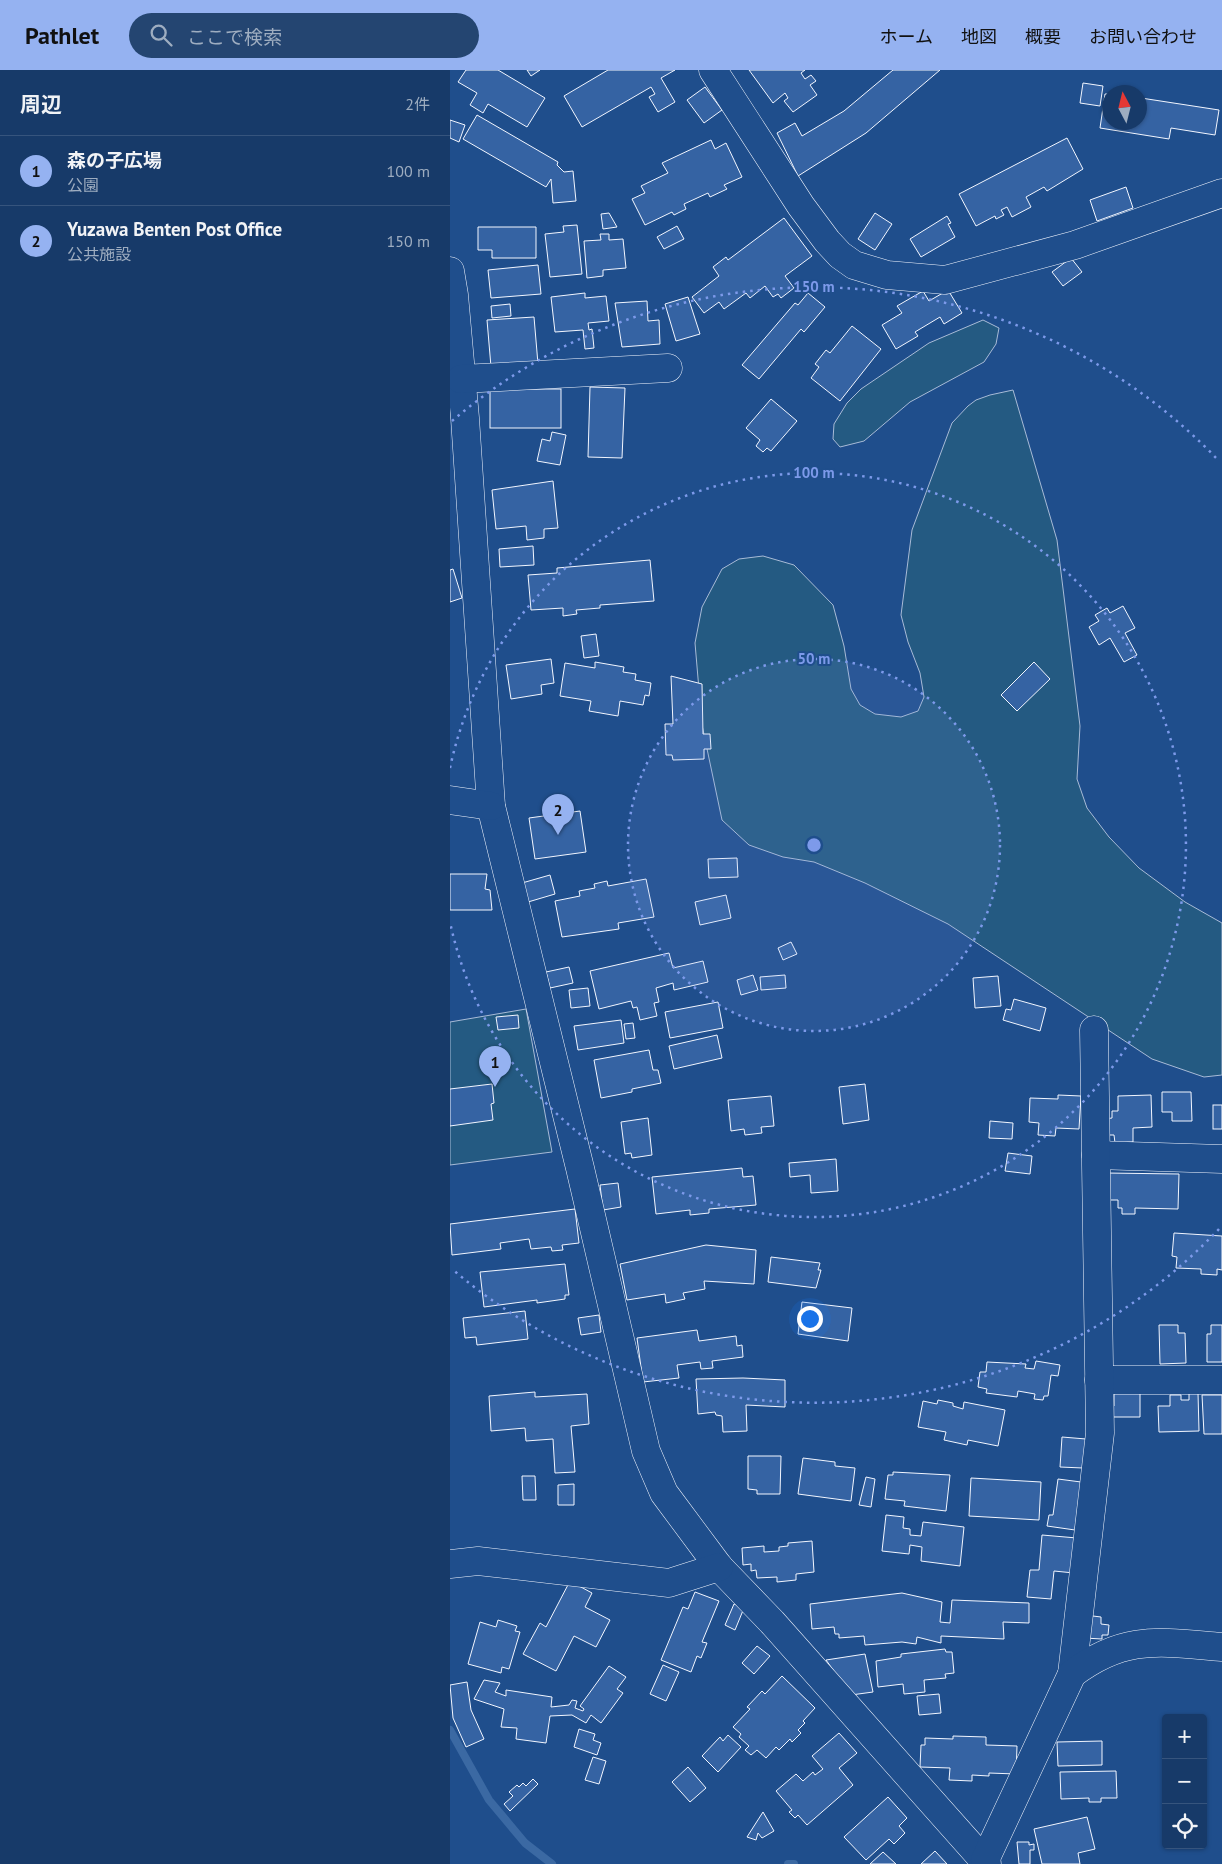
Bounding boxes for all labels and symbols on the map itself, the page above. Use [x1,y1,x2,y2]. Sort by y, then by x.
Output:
north arrow [1102,85,1147,130]
text: 150 m [793,277,835,296]
text: 100 m [793,463,835,482]
text: 50 m [798,649,830,668]
pin: 2 [542,794,574,835]
centre of rings [805,836,823,854]
pin: 1 [479,1046,511,1087]
your location [797,1306,823,1332]

